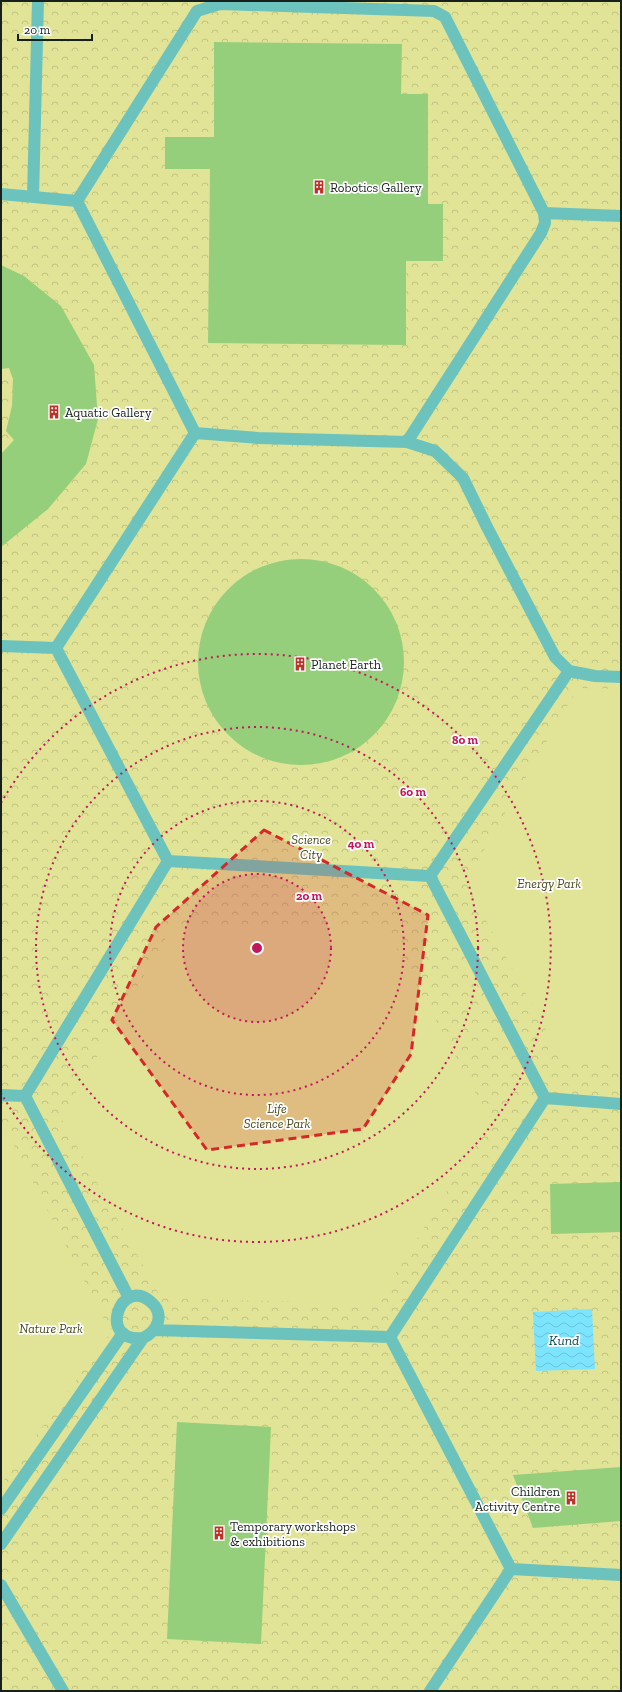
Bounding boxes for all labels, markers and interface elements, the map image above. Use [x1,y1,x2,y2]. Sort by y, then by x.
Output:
scale bar [18,16,92,42]
text: 20 m [24,23,51,37]
building icon: Robotics Gallery [311,179,327,195]
place label: Robotics Gallery [330,180,422,195]
building icon: Aquatic Gallery [46,404,62,420]
place label: Aquatic Gallery [65,405,152,420]
building icon: Planet Earth [292,656,308,672]
place label: Planet Earth [311,657,382,672]
text: 80 m [452,733,479,747]
text: 60 m [400,785,427,799]
park label: Science City [291,832,331,862]
text: 40 m [348,837,375,851]
park label: Energy Park [517,876,581,891]
text: 20 m [296,889,323,903]
centre of rings [250,941,264,955]
park label: Life Science Park [244,1101,310,1131]
park label: Nature Park [19,1321,83,1336]
water label: Kund [549,1332,579,1349]
place label: Children Activity Centre [475,1484,561,1514]
building icon: Children Activity Centre [563,1490,579,1506]
place label: Temporary workshops & exhibitions [230,1519,356,1549]
building icon: Temporary workshops & exhibitions [211,1525,227,1541]

